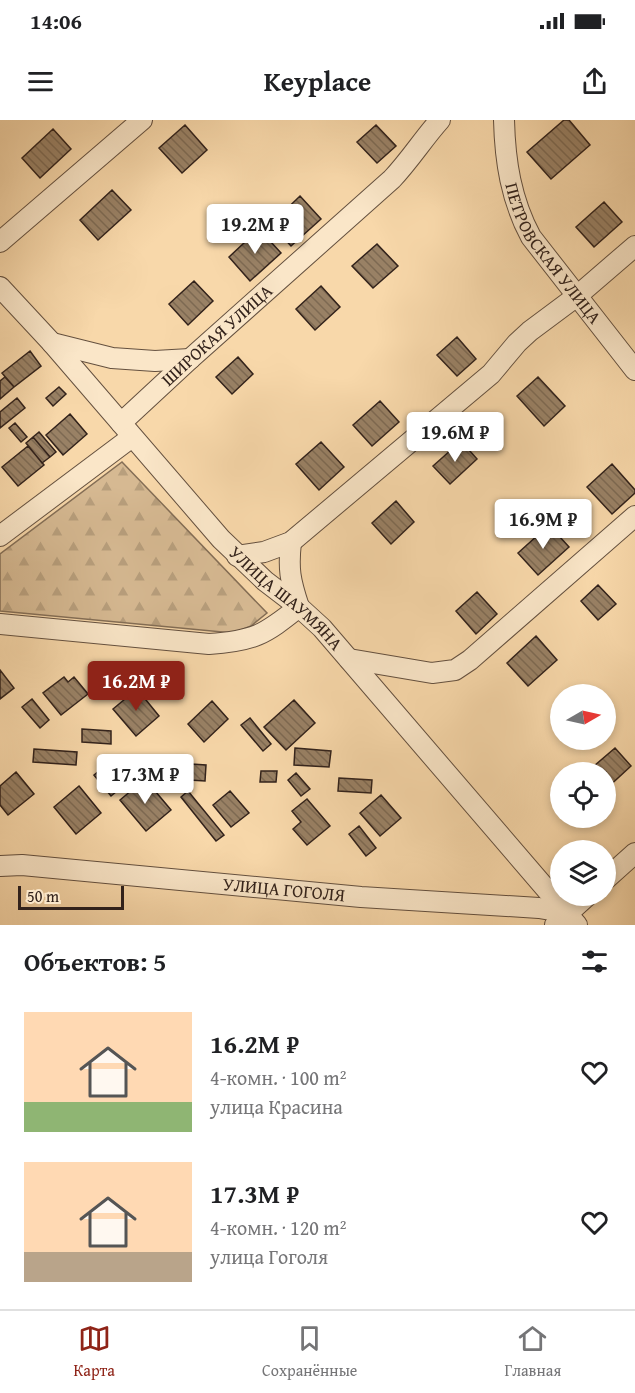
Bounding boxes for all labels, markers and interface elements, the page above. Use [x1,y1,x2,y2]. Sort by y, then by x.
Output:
text: 14:06 [30,5,82,37]
text: Keyplace [264,61,371,101]
icon: menu [24,65,57,98]
icon: share [578,65,611,98]
street label: ПЕТРОВСКАЯ УЛИЦА [498,180,608,330]
pin: 19.2M ₽ [200,204,310,255]
text: 19.2M ₽ [221,209,289,238]
street label: ШИРОКАЯ УЛИЦА [155,278,278,392]
pin: 19.6M ₽ [400,412,510,463]
text: 19.6M ₽ [421,417,489,446]
pin: 16.9M ₽ [488,499,598,550]
text: 16.9M ₽ [509,504,577,533]
street label: УЛИЦА ШАУМЯНА [223,539,349,656]
pin: 16.2M ₽ [81,661,191,712]
text: 16.2M ₽ [102,666,170,695]
north arrow [550,684,616,750]
map controls [550,684,616,906]
pin: 17.3M ₽ [90,754,200,805]
text: 17.3M ₽ [111,759,179,788]
button: locate [550,762,616,828]
button: layers [550,840,616,906]
street label: УЛИЦА ГОГОЛЯ [222,870,346,908]
scale bar [18,883,124,910]
text: 50 m [27,884,59,908]
text: Объектов: 5 [24,942,167,981]
icon: filters [578,945,611,978]
text: 16.2M ₽ [210,1024,299,1063]
icon: home [72,1036,144,1108]
icon: heart [578,1056,611,1089]
text: 4-комн. · 100 m² [210,1063,346,1092]
text: улица Красина [210,1092,343,1121]
text: 17.3M ₽ [210,1174,299,1213]
icon: home [72,1186,144,1258]
icon: heart [578,1206,611,1239]
text: 4-комн. · 120 m² [210,1213,346,1242]
text: улица Гоголя [210,1242,328,1271]
tab: Карта [74,1322,115,1382]
tab: Сохранённые [262,1322,357,1382]
tab: Главная [504,1322,561,1382]

